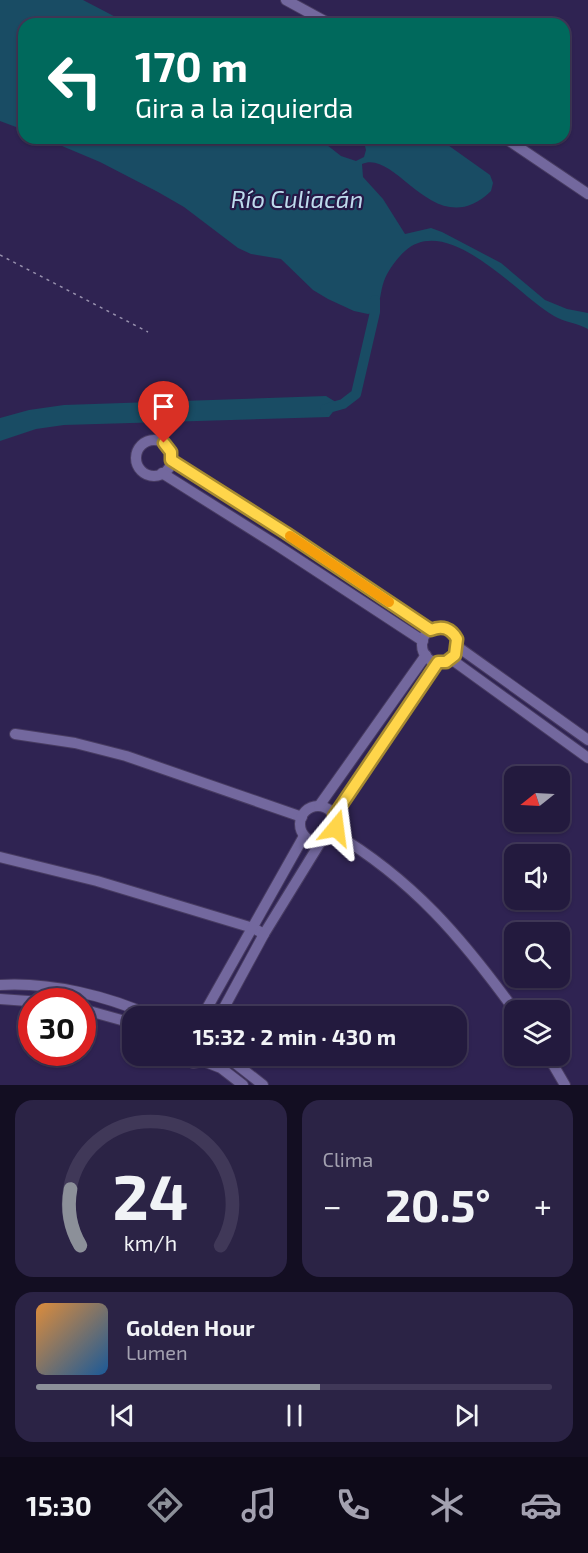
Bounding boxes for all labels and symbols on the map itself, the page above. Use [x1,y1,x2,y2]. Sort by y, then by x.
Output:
water label: Río Culiacán [231,184,363,213]
pin [138,381,189,443]
north arrow [504,766,570,832]
position arrow [304,796,368,860]
speed limit sign: 30 [18,988,96,1066]

